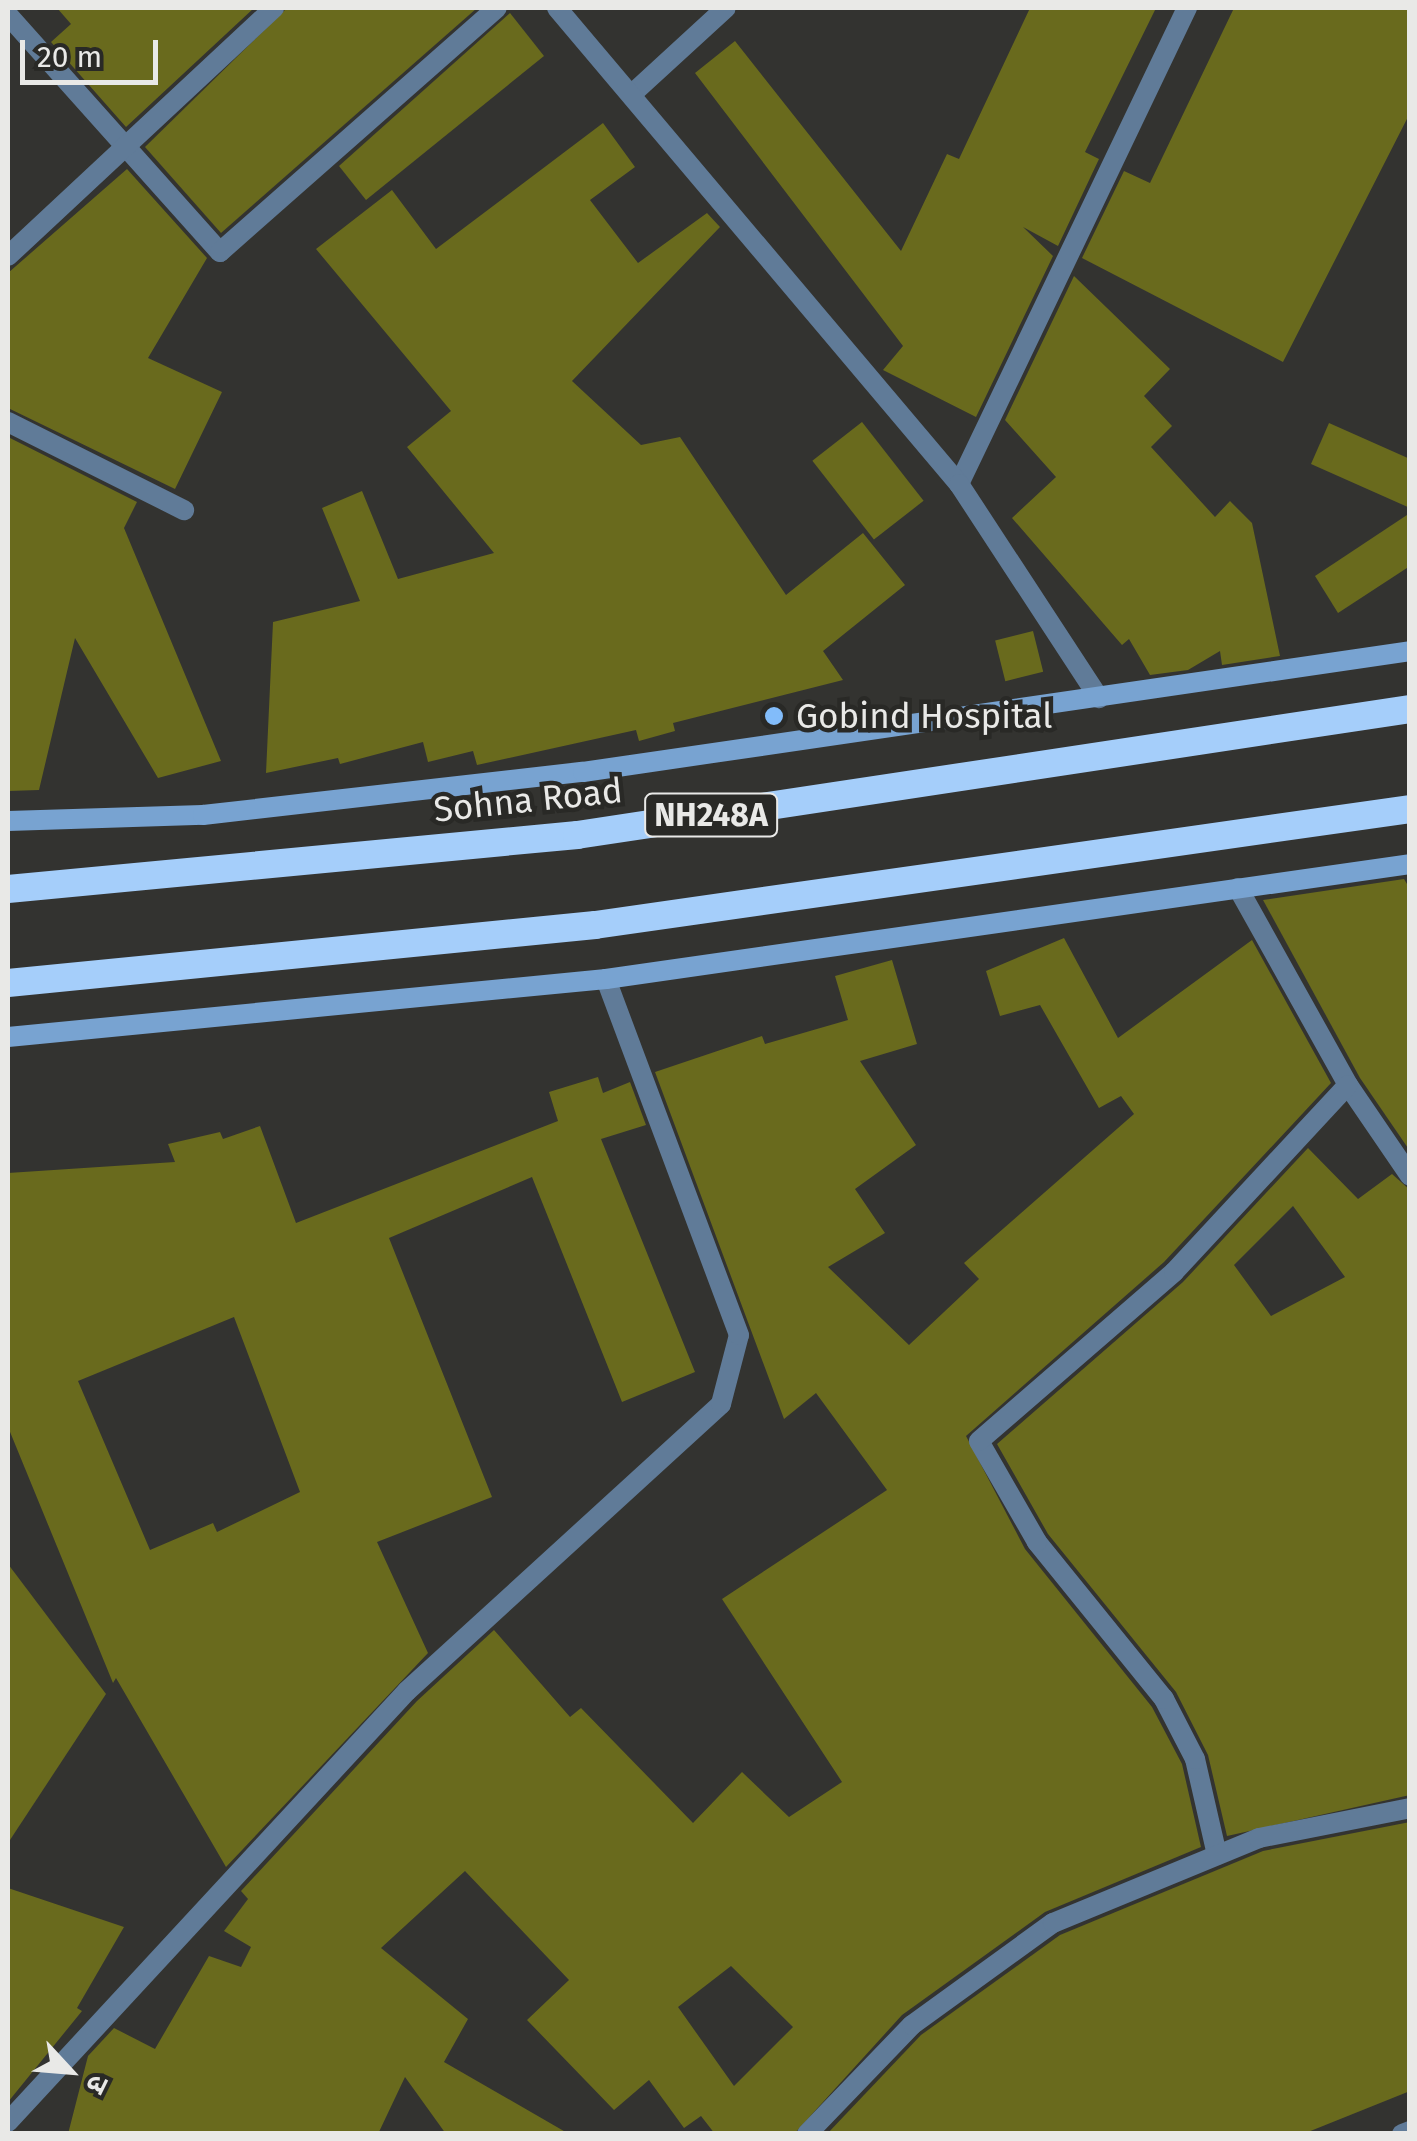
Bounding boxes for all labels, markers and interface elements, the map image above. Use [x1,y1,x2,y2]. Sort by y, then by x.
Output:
scale bar [25,20,162,82]
text: 20 m [37,39,102,75]
place label: Gobind Hospital [796,695,1052,737]
marker: Gobind Hospital [761,703,787,729]
street label: Sohna Road [432,769,624,831]
road number: NH248A [644,788,778,842]
north arrow [20,2021,120,2121]
text: उ [79,2070,116,2099]

